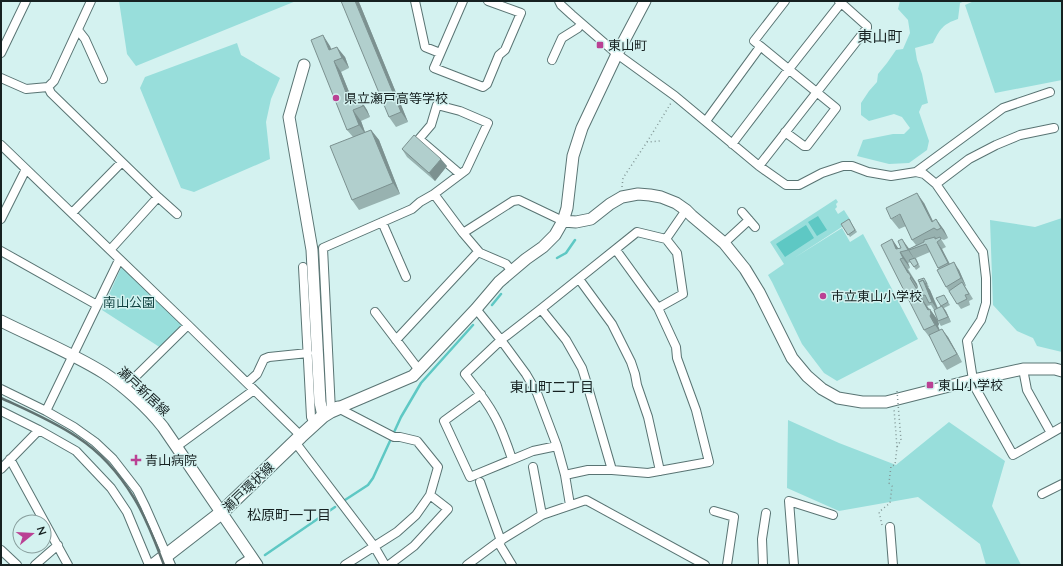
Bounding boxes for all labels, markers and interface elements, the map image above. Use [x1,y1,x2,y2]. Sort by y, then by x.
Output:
district label: 東山町 [857,27,903,45]
place label: 東山町 [608,37,647,53]
marker: 東山町 [595,40,605,50]
place label: 県立瀬戸高等学校 [344,90,448,106]
marker: 県立瀬戸高等学校 [331,93,341,103]
place label: 市立東山小学校 [831,288,922,304]
marker: 市立東山小学校 [818,291,828,301]
park label: 南山公園 [103,294,155,310]
street label: 瀬戸新居線 [115,363,173,419]
place label: 東山小学校 [938,377,1003,393]
district label: 東山町二丁目 [510,378,594,395]
marker: 東山小学校 [925,380,935,390]
place label: 青山病院 [145,452,197,468]
marker: 青山病院 [130,454,142,466]
street label: 瀬戸環状線 [219,459,277,515]
district label: 松原町一丁目 [247,506,331,523]
north arrow [12,514,52,554]
text: N [34,525,49,537]

